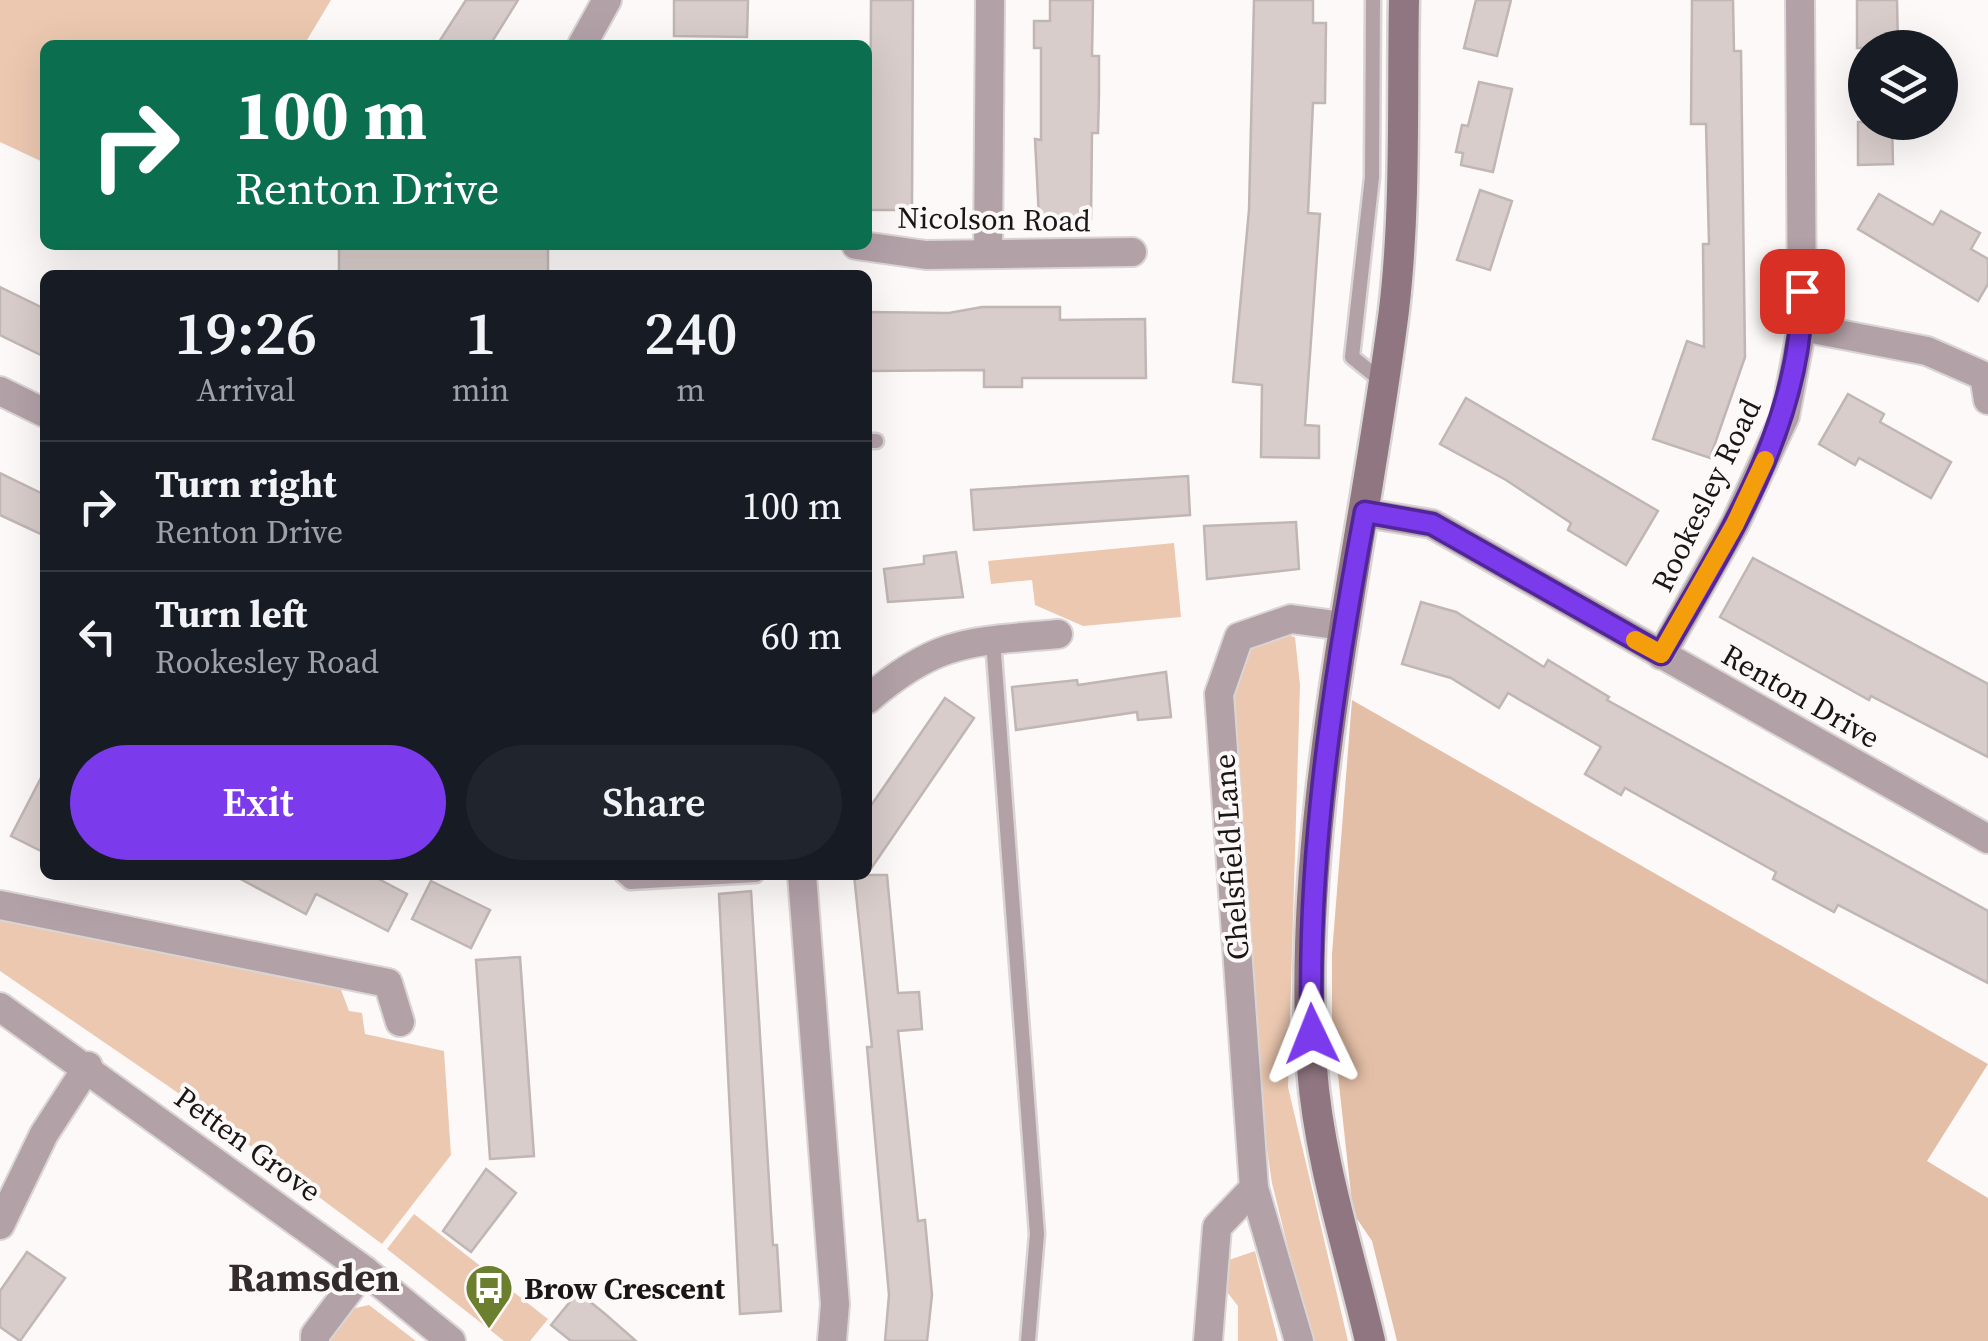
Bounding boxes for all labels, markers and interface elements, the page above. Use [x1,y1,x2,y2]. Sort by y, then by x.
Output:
map controls [1848,30,1958,140]
button: layers [1848,30,1958,140]
text: 100 m [235,66,427,162]
icon: right [70,80,200,210]
text: Renton Drive [235,157,499,219]
street label: Nicolson Road [897,197,1091,241]
pin [1760,249,1845,334]
icon: arrive [1775,264,1830,319]
text: 19:26 [174,292,317,374]
text: 1 [465,292,496,374]
text: 240 [644,292,738,374]
text: Arrival [196,368,295,412]
text: min [452,368,509,412]
text: m [676,368,705,412]
street label: Rookesley Road [1642,392,1770,598]
text: Turn right [155,458,337,510]
icon: right [70,479,125,534]
text: 100 m [742,480,842,532]
text: Renton Drive [155,510,343,554]
text: Turn left [155,588,307,640]
icon: left [70,609,125,664]
text: 60 m [761,610,842,662]
street label: Renton Drive [1714,634,1888,758]
text: Rookesley Road [155,640,379,684]
button: Exit [70,745,446,860]
button: Share [466,745,842,860]
street label: Chelsfield Lane [1203,753,1259,961]
position arrow [1260,982,1364,1086]
street label: Petten Grove [166,1077,330,1211]
district label: Ramsden [228,1250,400,1304]
bus stop icon: Brow Crescent [463,1262,515,1330]
place label: Brow Crescent [524,1268,725,1309]

